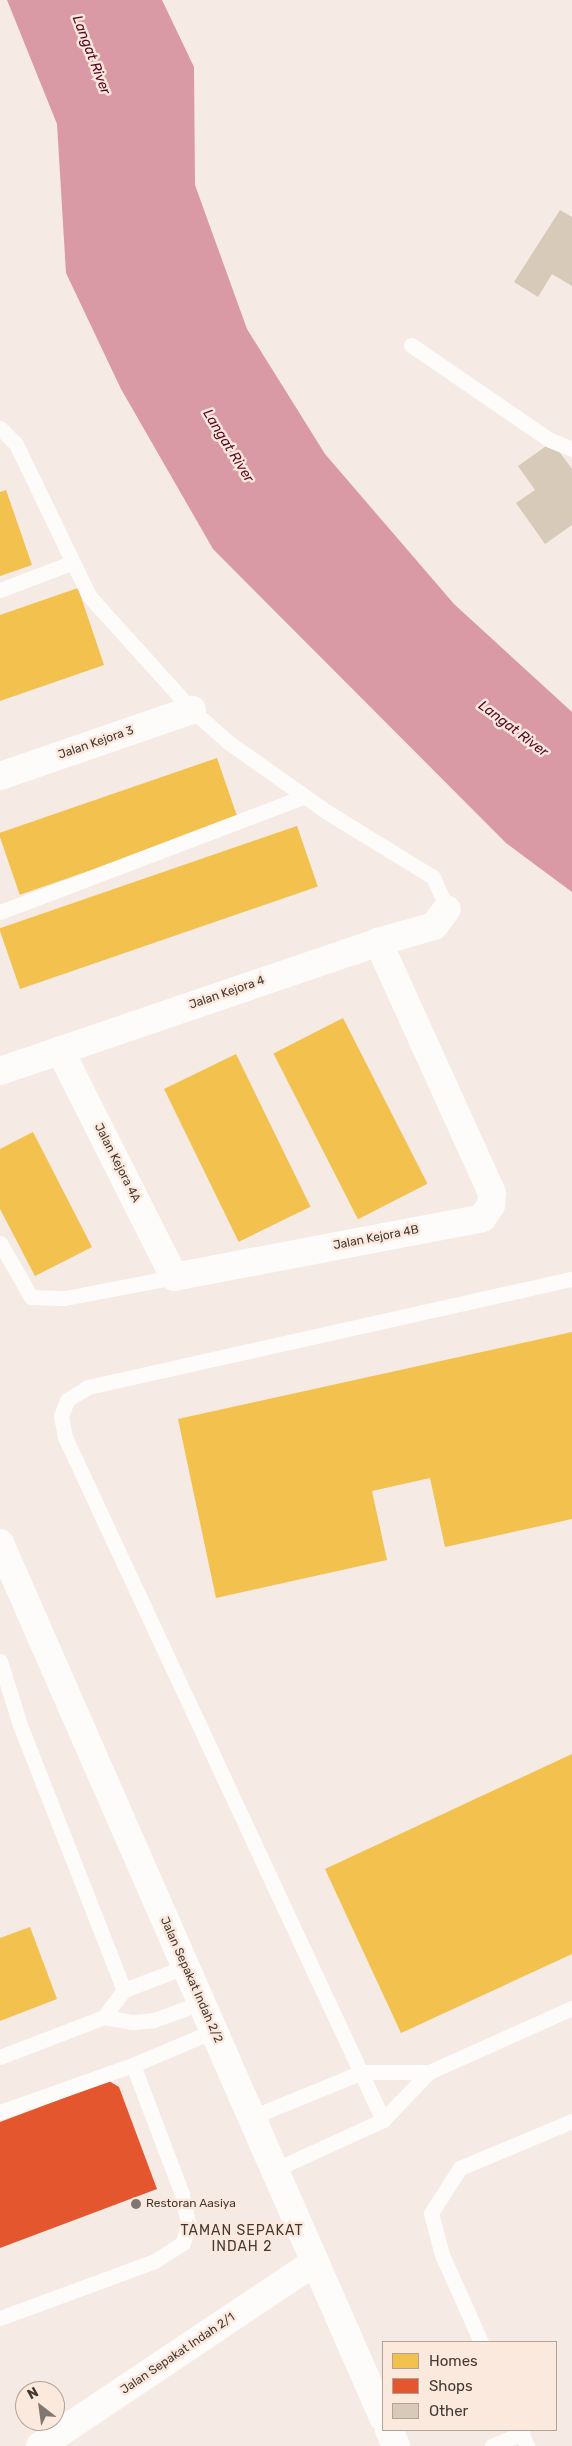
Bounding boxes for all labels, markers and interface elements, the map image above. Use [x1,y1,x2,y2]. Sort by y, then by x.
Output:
water label: Langat River [68,13,114,97]
water label: Langat River [199,406,257,486]
water label: Langat River [475,697,551,761]
street label: Jalan Kejora 3 [56,723,136,763]
street label: Jalan Kejora 4 [187,973,267,1013]
street label: Jalan Kejora 4A [91,1121,143,1205]
street label: Jalan Kejora 4B [332,1223,420,1253]
street label: Jalan Sepakat Indah 2/2 [157,1915,225,2045]
place label: Restoran Aasiya [146,2197,236,2211]
marker: Restoran Aasiya [130,2198,142,2210]
district label: TAMAN SEPAKAT INDAH 2 [179,2223,305,2256]
street label: Jalan Sepakat Indah 2/1 [118,2310,238,2398]
legend [382,2341,557,2431]
text: Homes [429,2352,478,2370]
text: Shops [429,2377,473,2395]
north arrow [15,2381,65,2431]
text: N [24,2384,41,2403]
text: Other [429,2402,468,2420]

